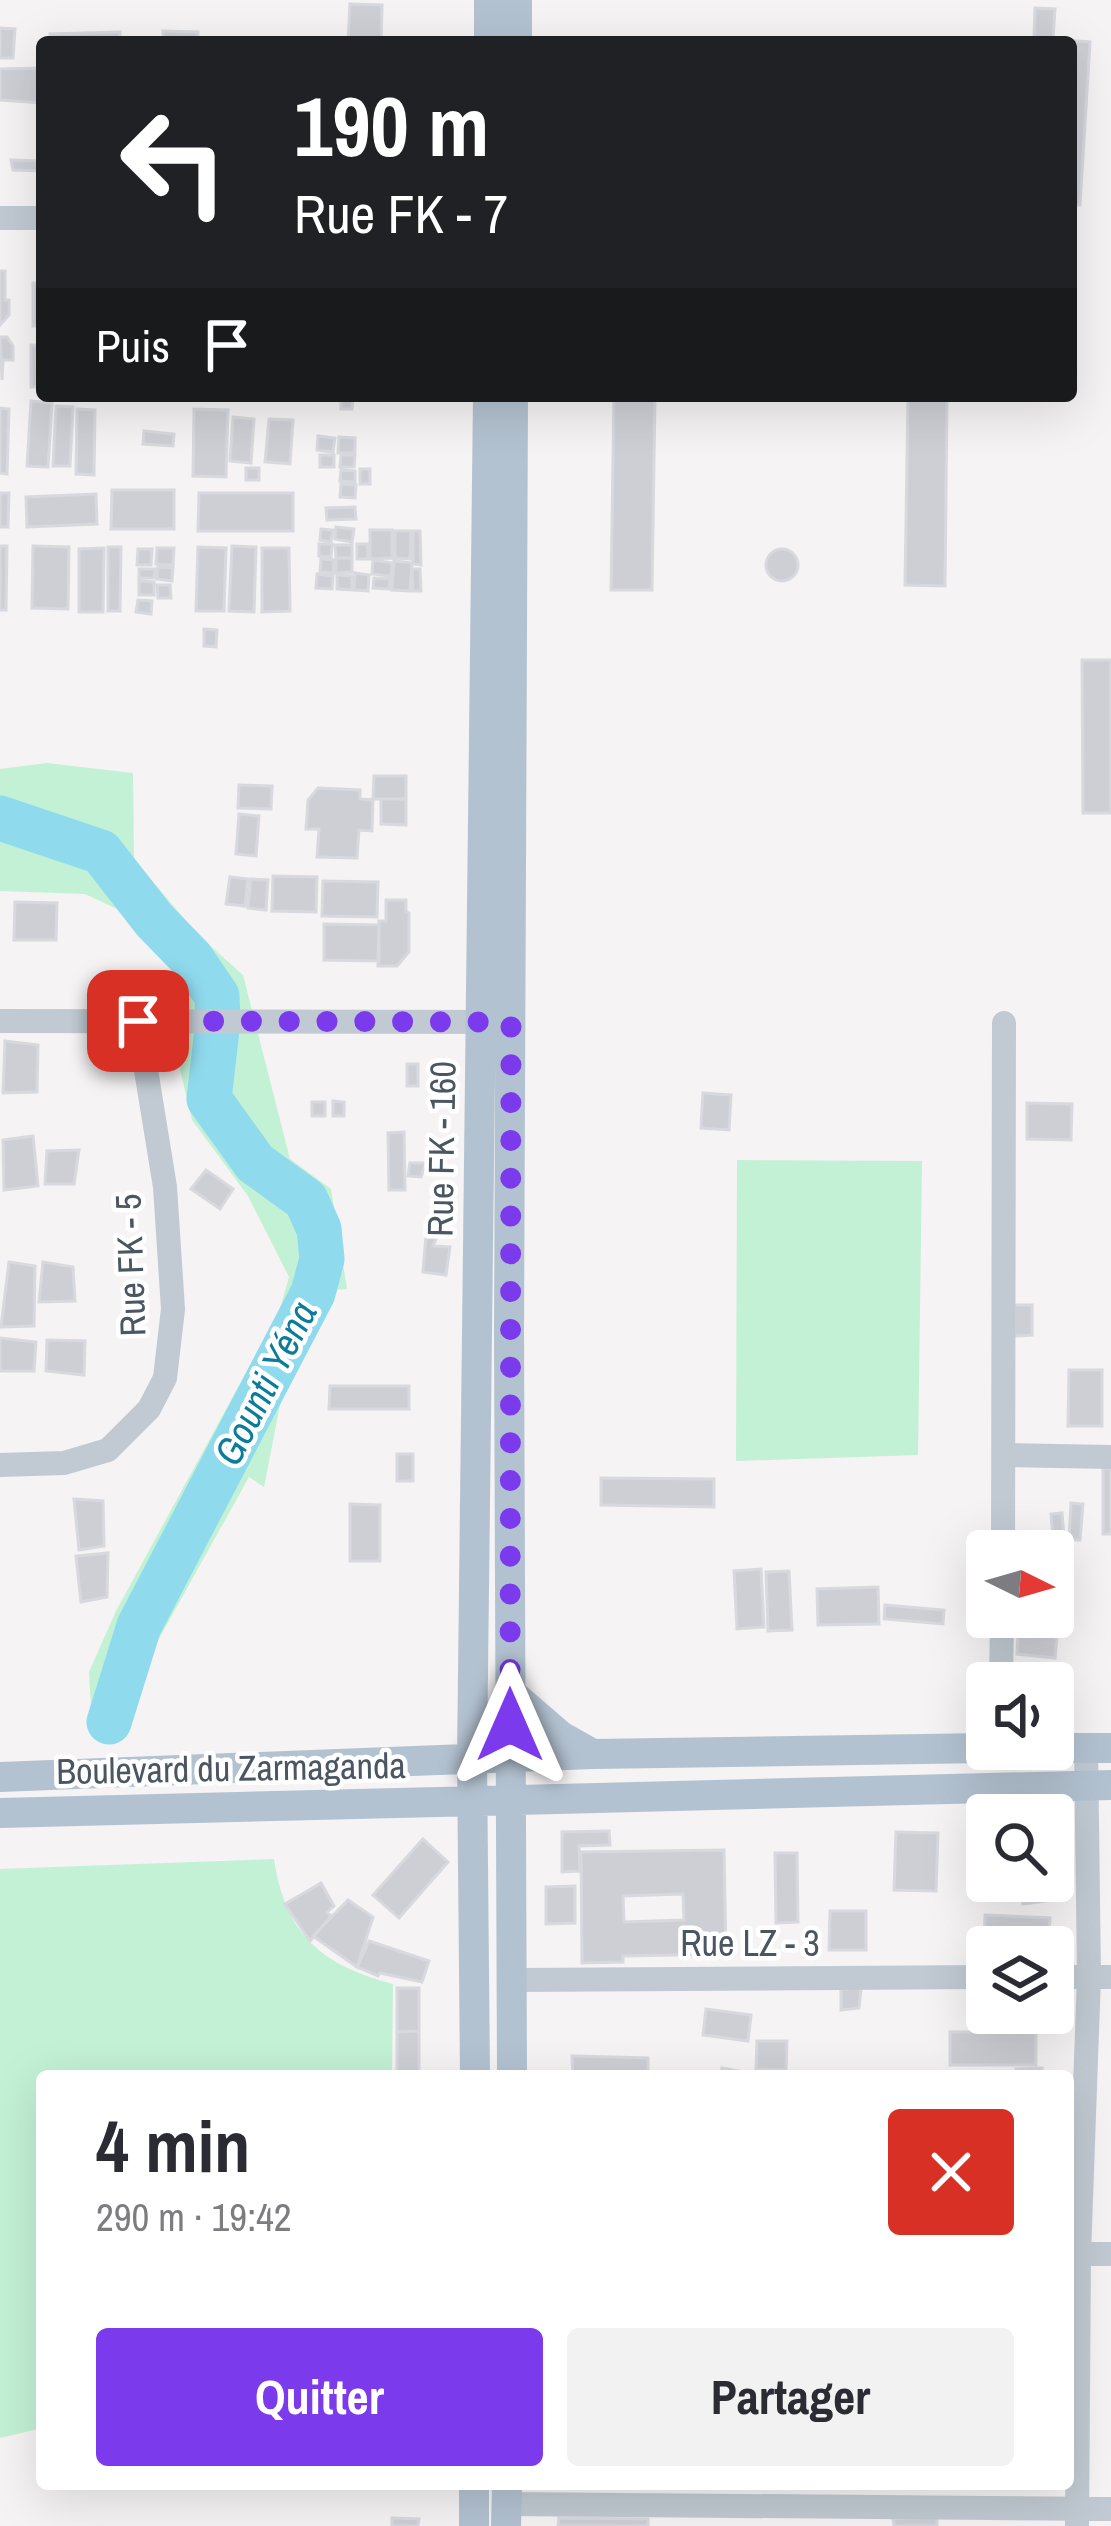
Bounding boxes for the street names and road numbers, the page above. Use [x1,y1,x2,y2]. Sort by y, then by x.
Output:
street label: Rue FK - 160 [415,1061,467,1237]
street label: Rue FK - 5 [104,1193,156,1337]
street label: Boulevard du Zarmaganda [56,1741,406,1795]
street label: Rue LZ - 3 [680,1919,820,1967]

